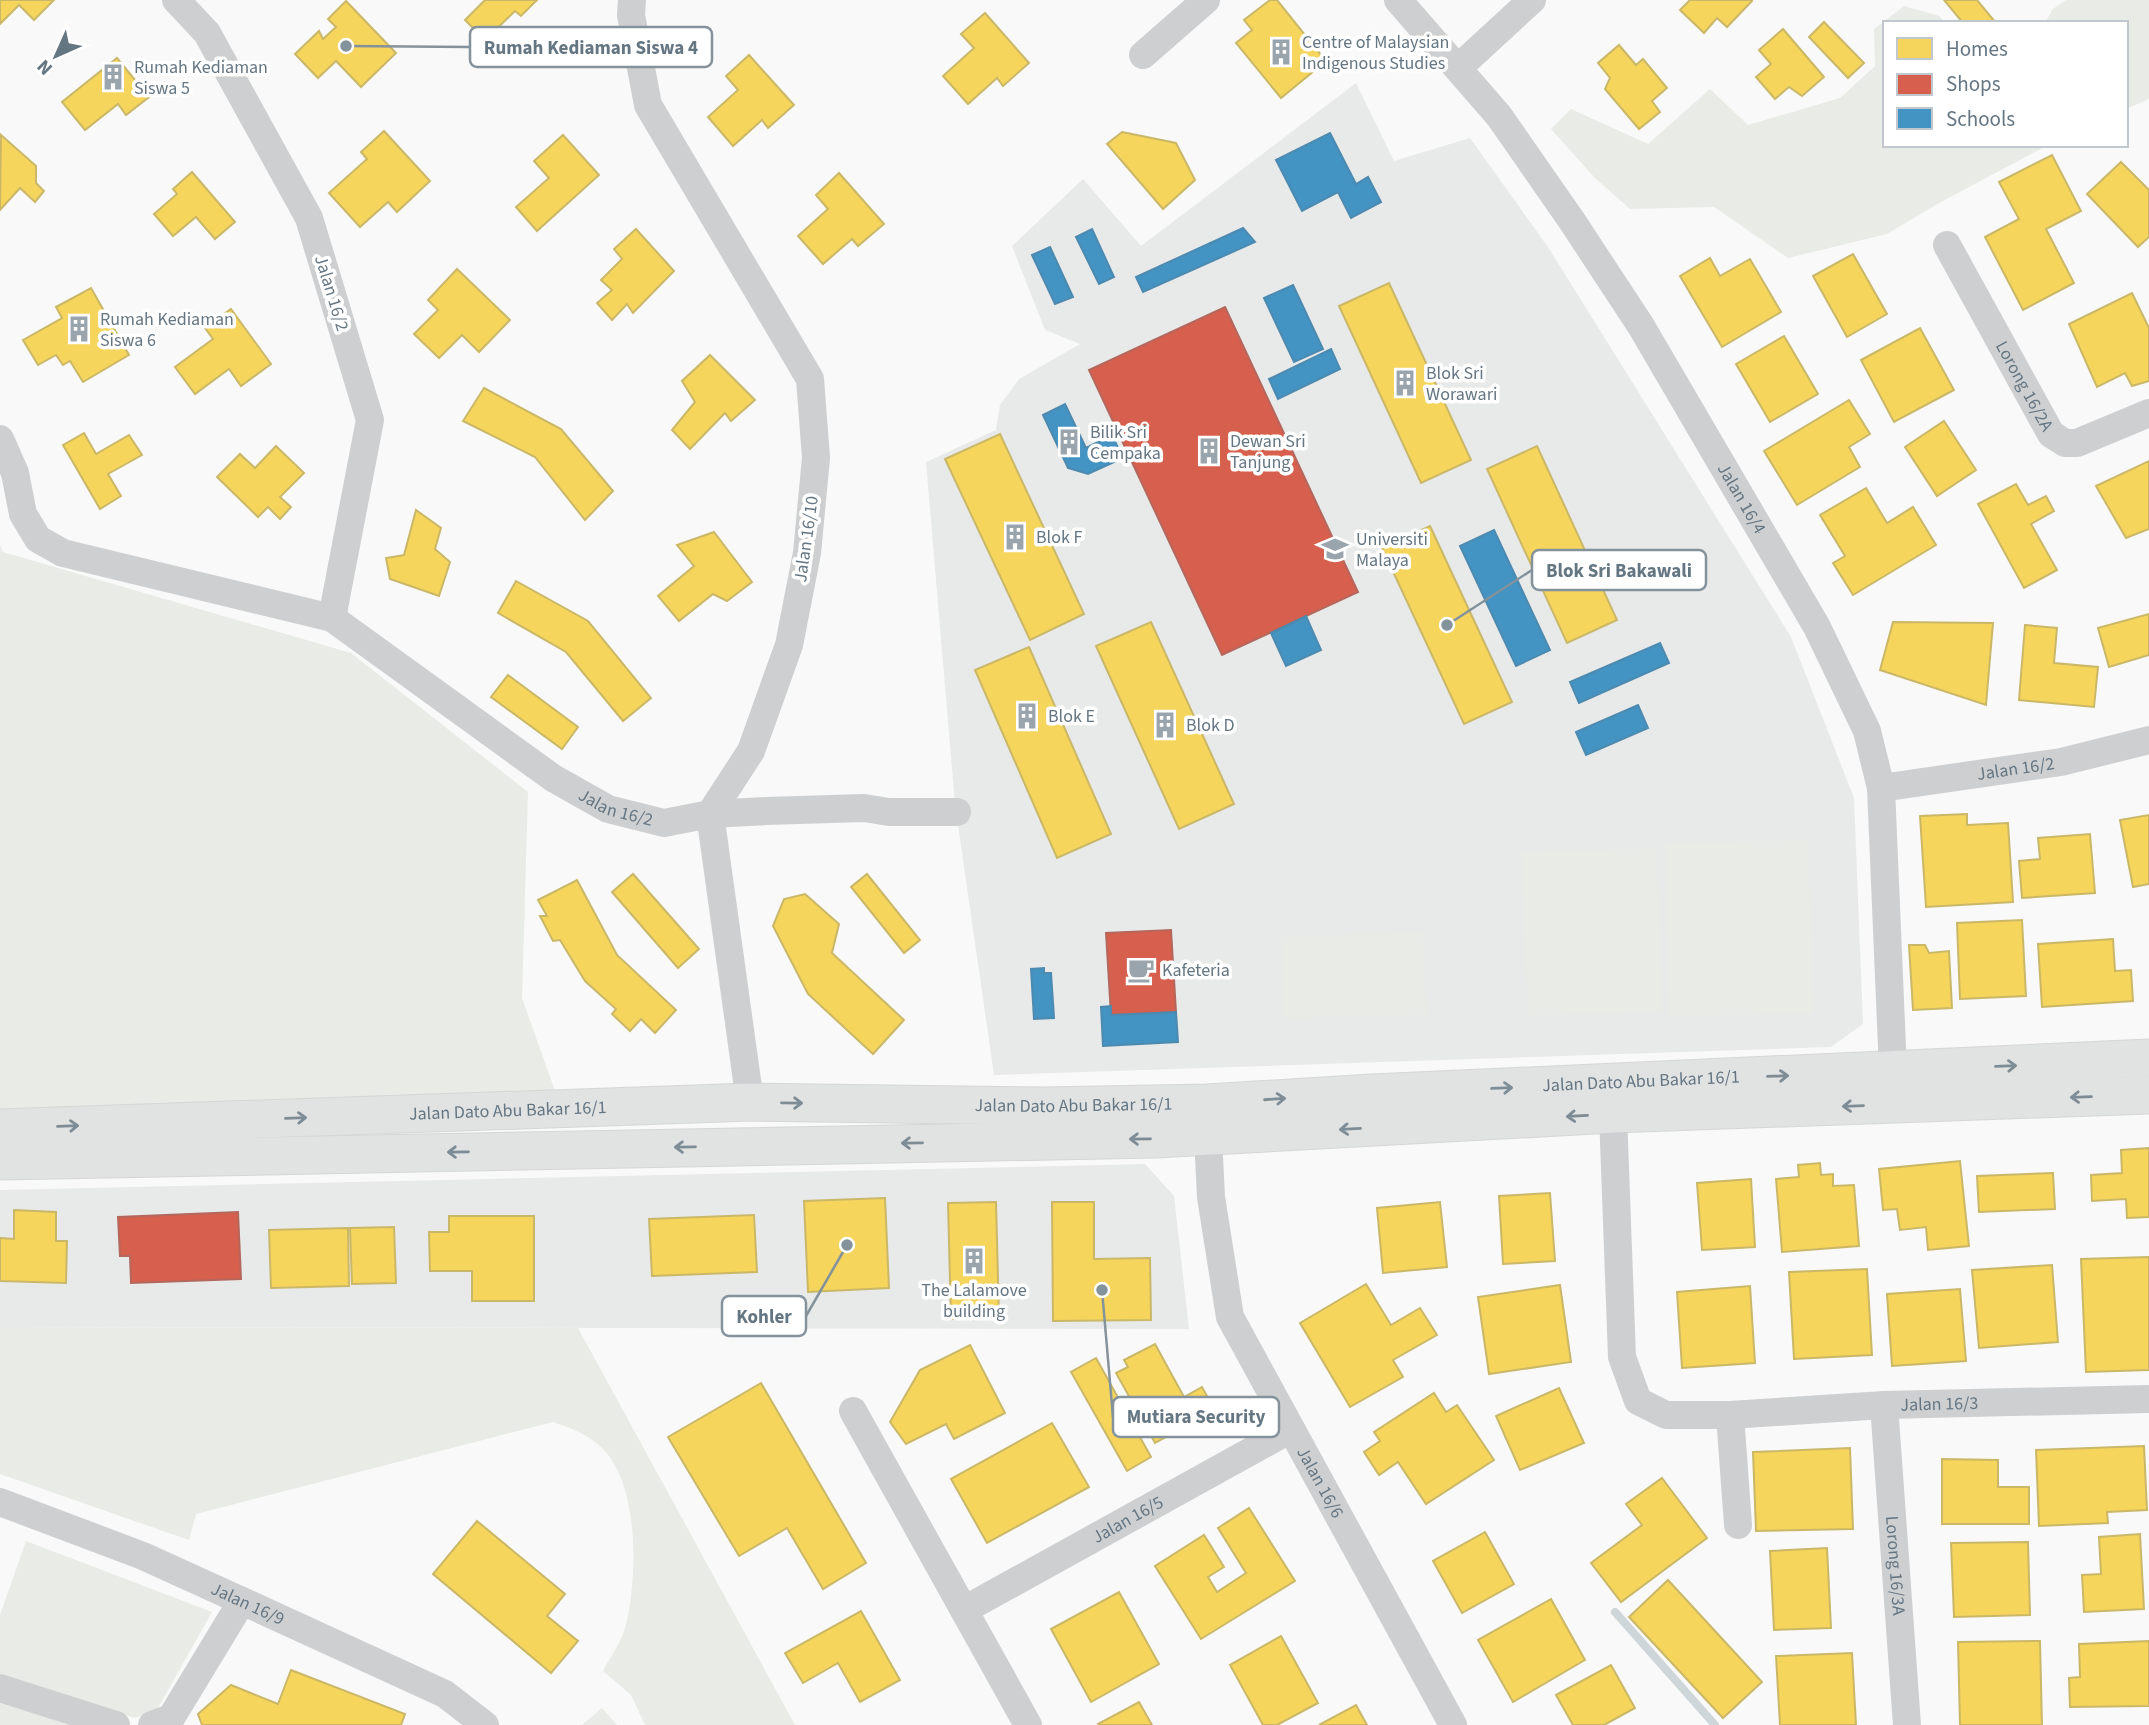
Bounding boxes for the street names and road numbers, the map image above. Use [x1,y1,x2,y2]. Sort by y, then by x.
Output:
street label: Jalan 16/2 [308,252,355,334]
street label: Lorong 16/2A [1989,337,2059,436]
street label: Jalan 16/4 [1711,459,1772,539]
street label: Jalan 16/10 [788,494,825,584]
street label: Jalan 16/2 [1975,751,2056,787]
street label: Jalan 16/2 [574,783,656,833]
street label: Jalan Dato Abu Bakar 16/1 [1542,1064,1740,1098]
street label: Jalan Dato Abu Bakar 16/1 [975,1092,1173,1119]
street label: Jalan Dato Abu Bakar 16/1 [409,1095,607,1127]
street label: Jalan 16/3 [1900,1391,1979,1418]
street label: Jalan 16/6 [1290,1442,1350,1523]
street label: Jalan 16/5 [1088,1490,1168,1550]
street label: Lorong 16/3A [1879,1515,1911,1616]
street label: Jalan 16/9 [207,1577,288,1632]

